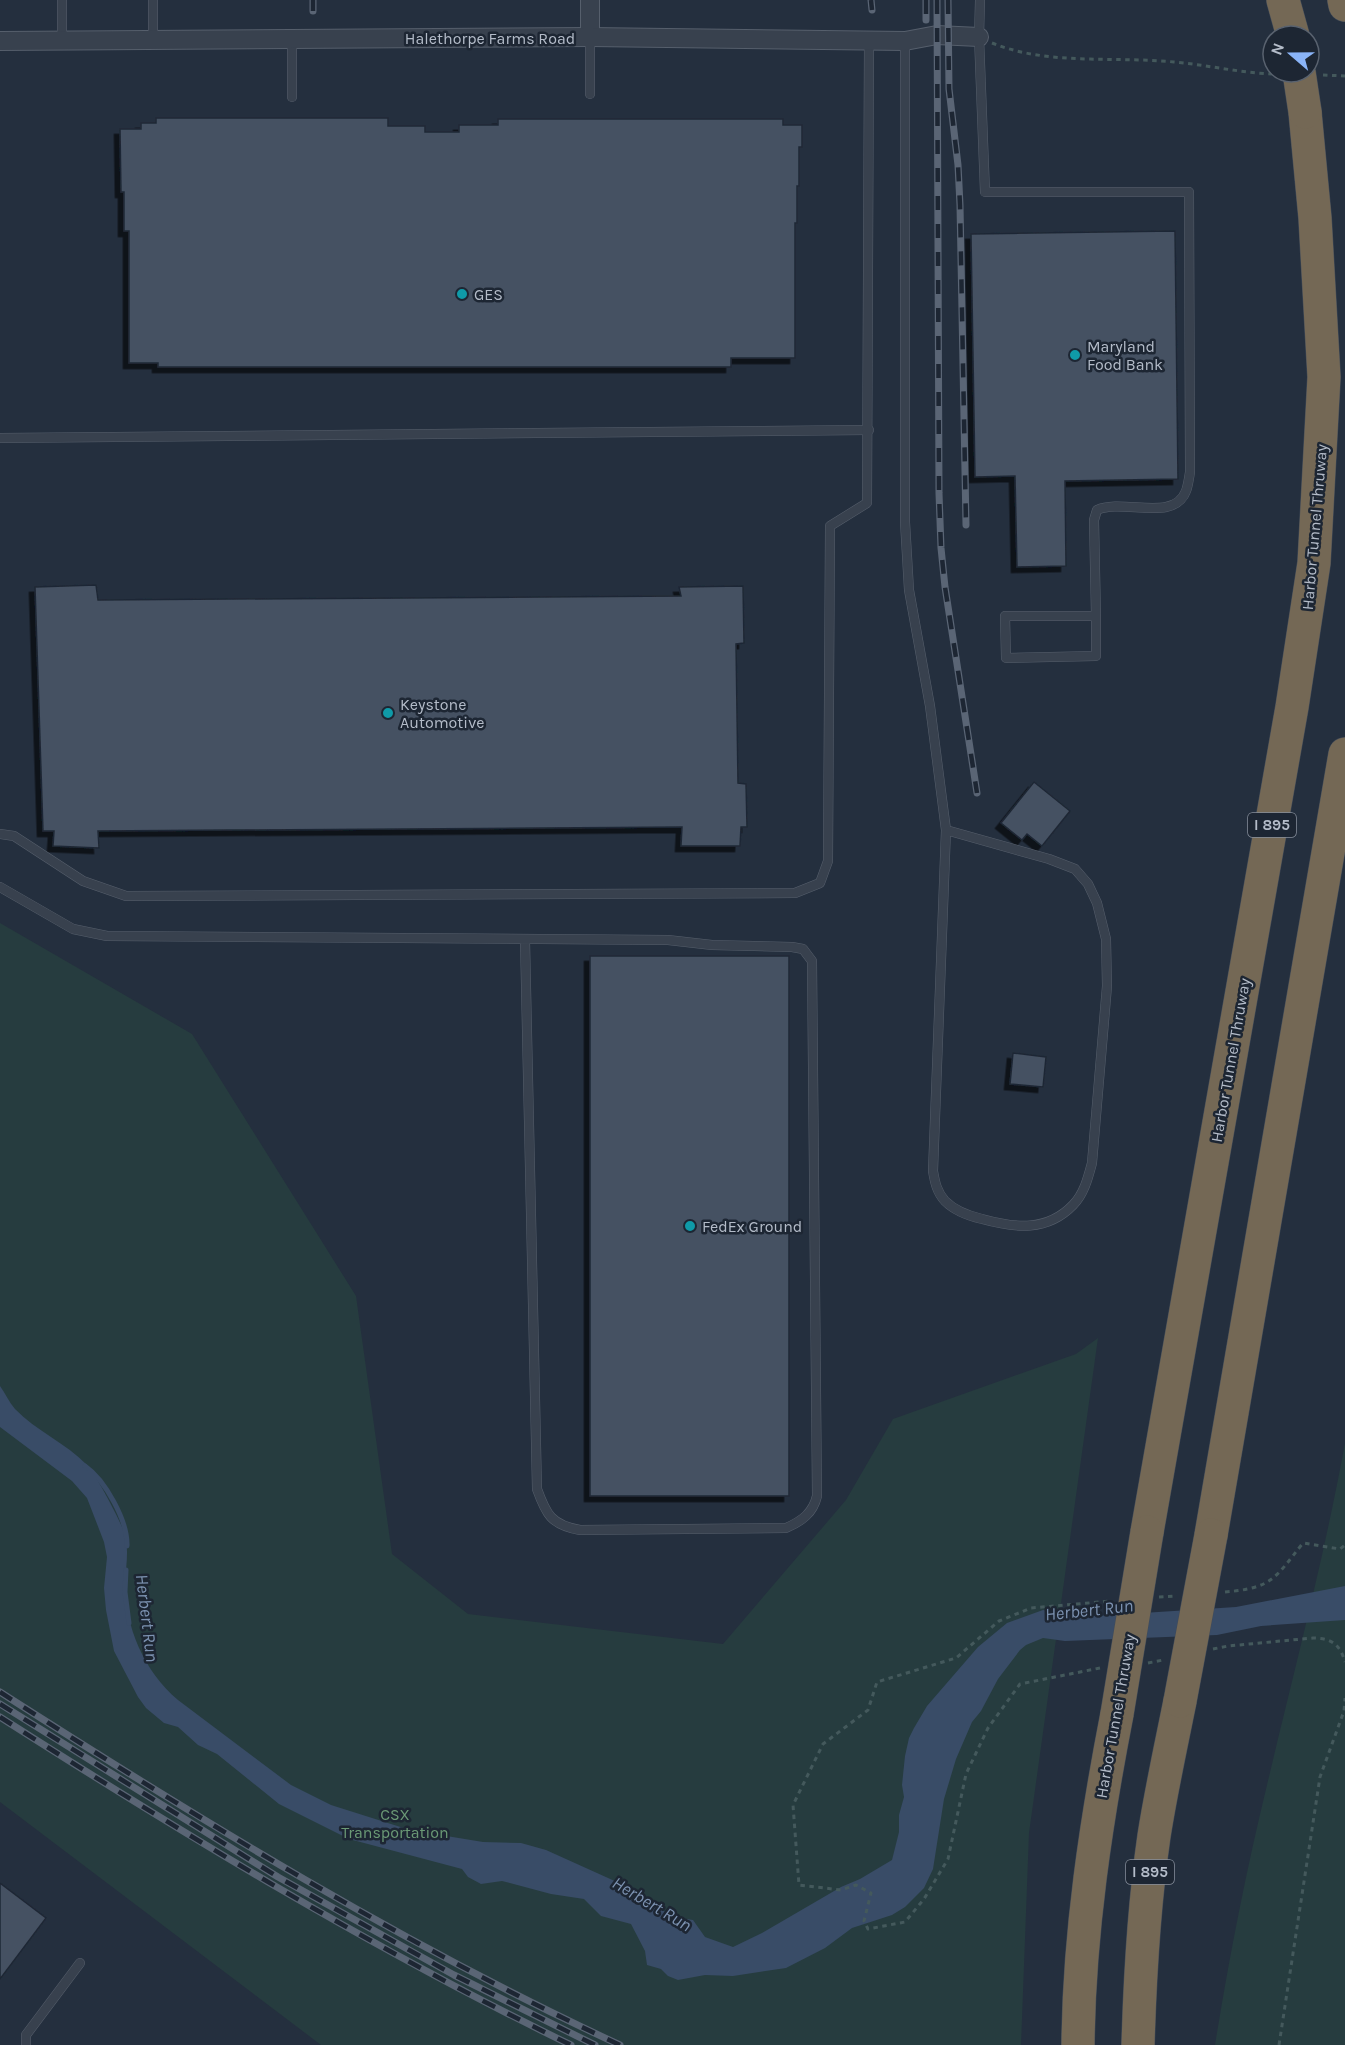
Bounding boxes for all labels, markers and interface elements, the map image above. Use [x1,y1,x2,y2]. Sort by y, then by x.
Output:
north arrow [1261,24,1321,84]
street label: Halethorpe Farms Road [405,29,575,48]
text: N [1266,40,1288,58]
place label: GES [474,285,503,304]
marker: GES [455,287,469,301]
place label: Maryland Food Bank [1087,337,1163,374]
marker: Maryland Food Bank [1068,348,1082,362]
street label: Harbor Tunnel Thruway [1298,443,1331,611]
place label: Keystone Automotive [400,695,484,732]
marker: Keystone Automotive [381,706,395,720]
road number: I 895 [1248,813,1296,837]
street label: Harbor Tunnel Thruway [1207,976,1254,1144]
place label: FedEx Ground [702,1217,802,1236]
marker: FedEx Ground [683,1219,697,1233]
water label: Herbert Run [131,1573,163,1663]
water label: Herbert Run [1044,1594,1134,1626]
street label: Harbor Tunnel Thruway [1092,1632,1139,1800]
park label: CSX Transportation [341,1805,449,1842]
road number: I 895 [1126,1860,1174,1884]
water label: Herbert Run [608,1872,696,1936]

